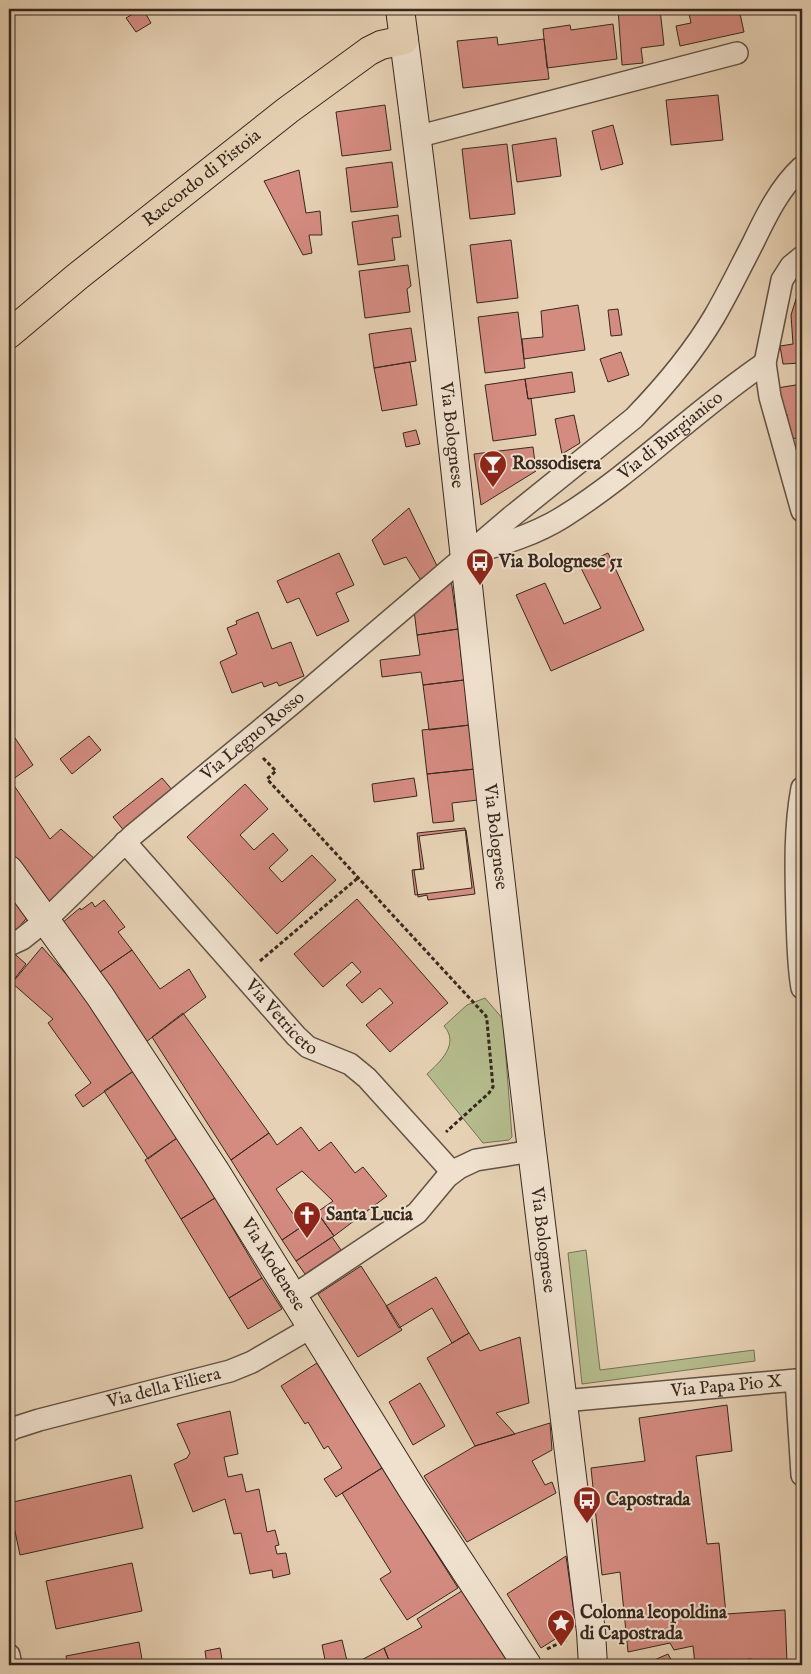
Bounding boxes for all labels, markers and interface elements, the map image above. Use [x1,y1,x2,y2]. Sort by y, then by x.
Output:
street label: Raccordo di Pistoia [138,124,266,232]
street label: Via Bolognese [434,380,469,489]
street label: Via di Burgianico [613,386,728,486]
bar icon: Rossodisera [478,449,508,488]
place label: Rossodisera [512,453,602,476]
bus stop icon: Via Bolognese 51 [465,547,495,586]
place label: Via Bolognese 51 [498,551,623,574]
street label: Via Legno Rosso [195,686,310,786]
street label: Via Bolognese [478,782,513,891]
street label: Via Vetriceto [239,974,320,1061]
street label: Via Bolognese [525,1185,561,1294]
church icon: Santa Lucia [292,1200,322,1239]
place label: Santa Lucia [326,1204,414,1227]
street label: Via Modenese [235,1213,311,1315]
street label: Via della Filiera [104,1362,223,1414]
street label: Via Papa Pio X [669,1370,783,1403]
bus stop icon: Capostrada [572,1485,602,1524]
place label: Capostrada [606,1489,692,1512]
place label: Colonna leopoldina di Capostrada [580,1602,728,1646]
place icon: Colonna leopoldina di Capostrada [546,1608,576,1647]

